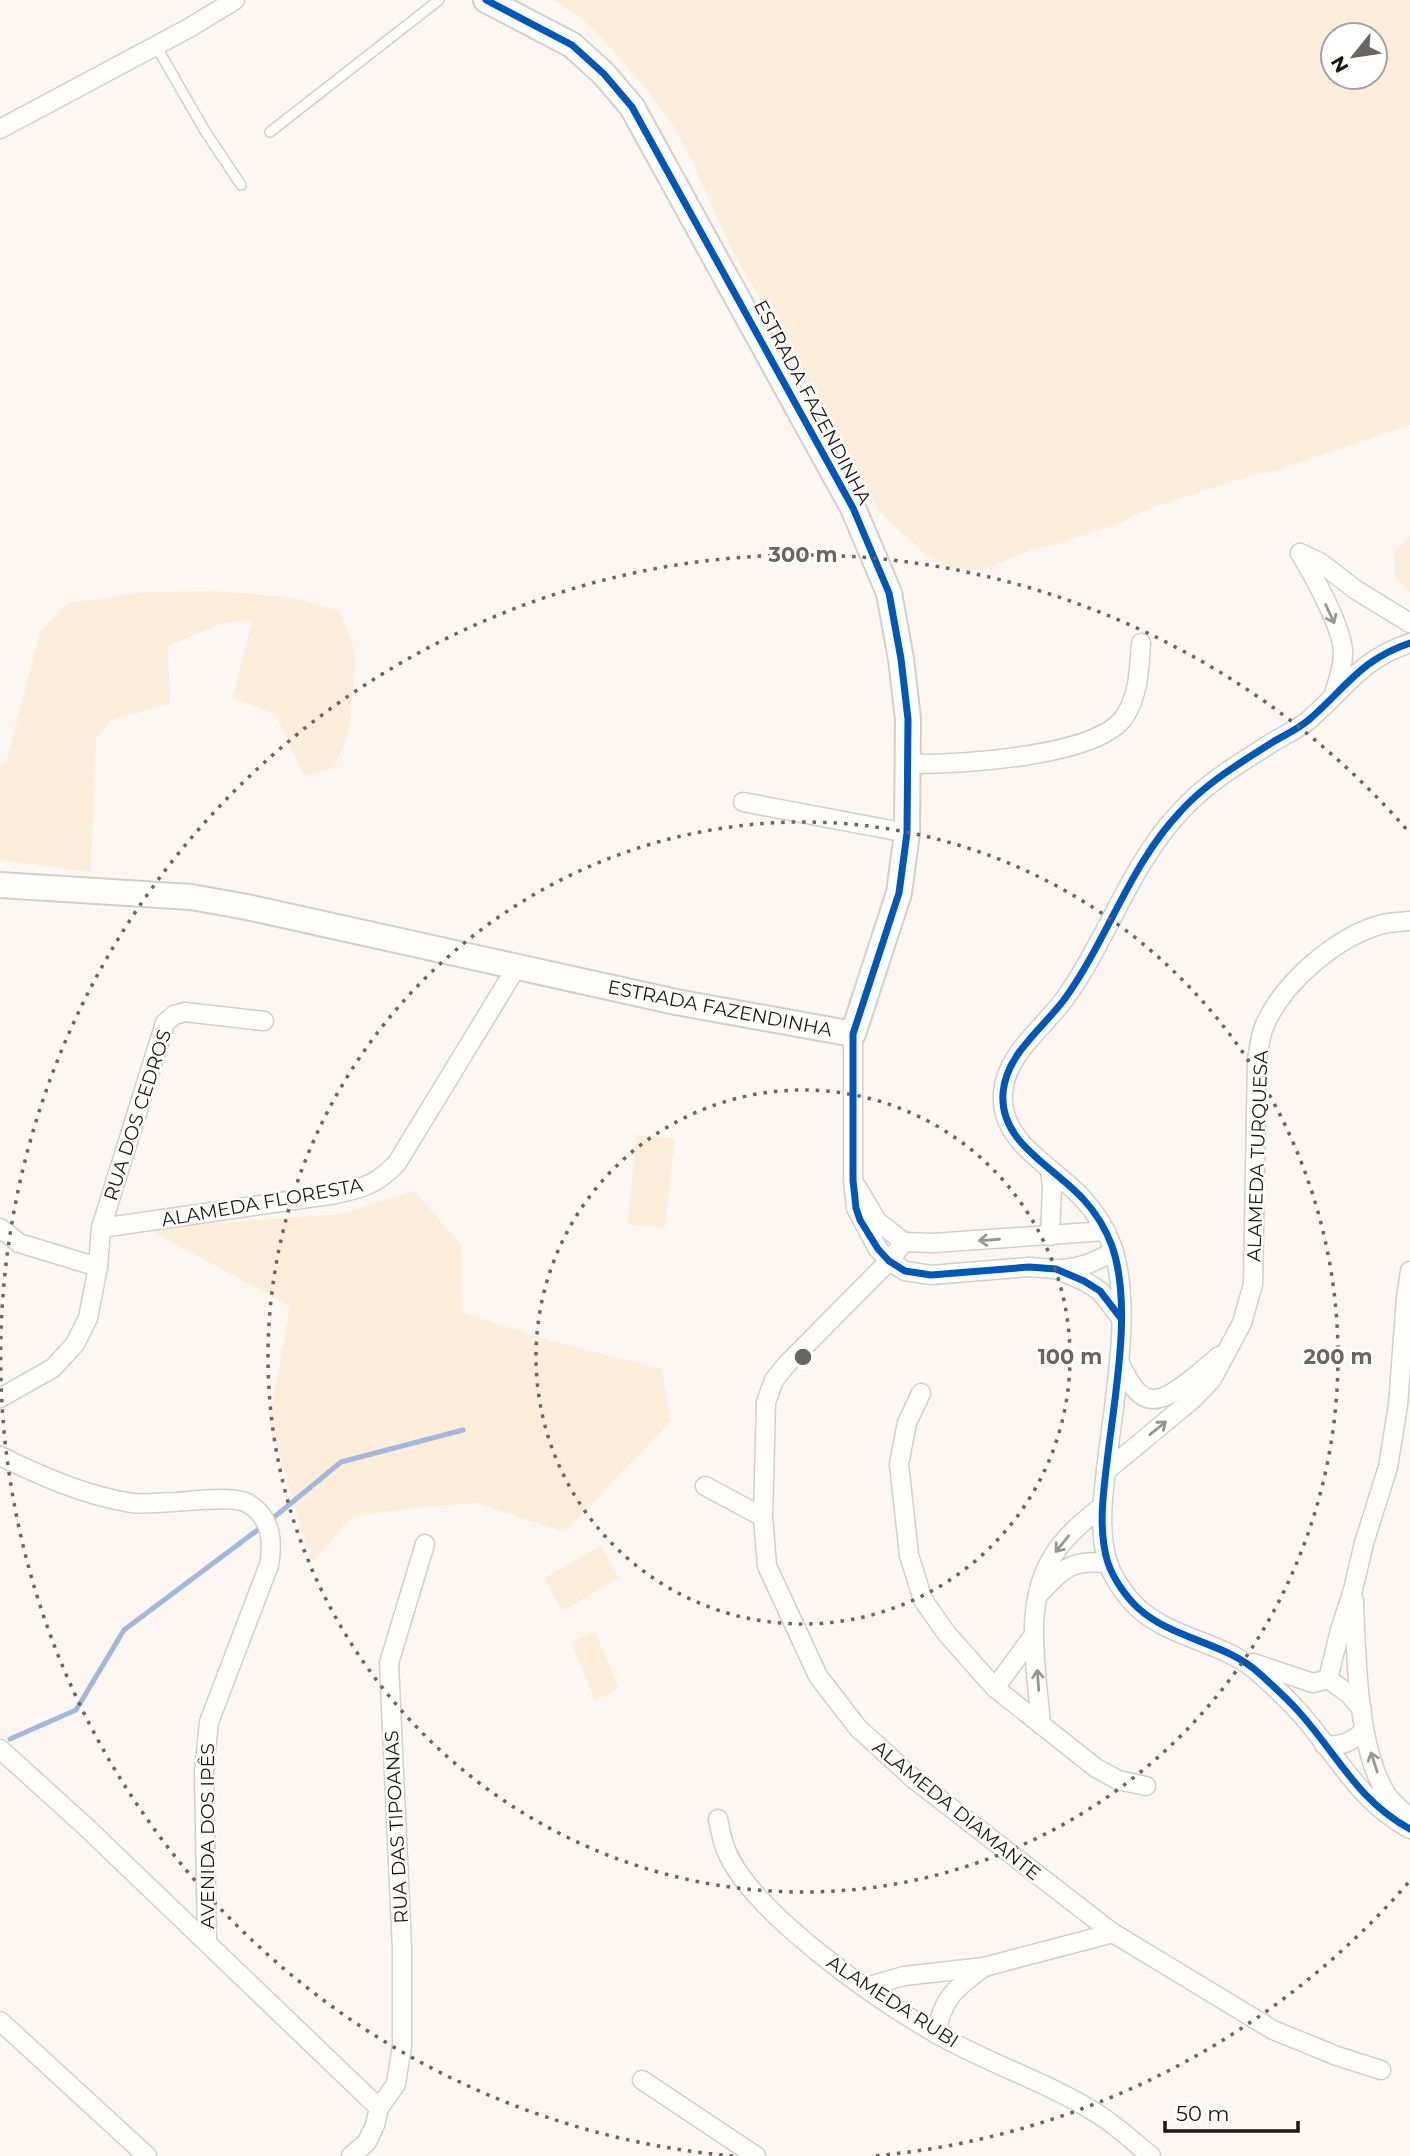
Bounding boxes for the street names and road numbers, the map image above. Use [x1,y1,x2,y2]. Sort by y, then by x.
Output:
street label: ESTRADA FAZENDINHA [749,296,876,509]
street label: ESTRADA FAZENDINHA [606,975,834,1042]
street label: RUA DOS CEDROS [99,1027,176,1204]
street label: ALAMEDA TURQUESA [1242,1049,1273,1262]
street label: ALAMEDA FLORESTA [160,1173,365,1232]
street label: RUA DAS TIPOANAS [380,1730,413,1924]
street label: ALAMEDA DIAMANTE [868,1736,1045,1885]
street label: AVENIDA DOS IPÊS [196,1743,219,1929]
street label: ALAMEDA RUBI [823,1950,963,2053]

